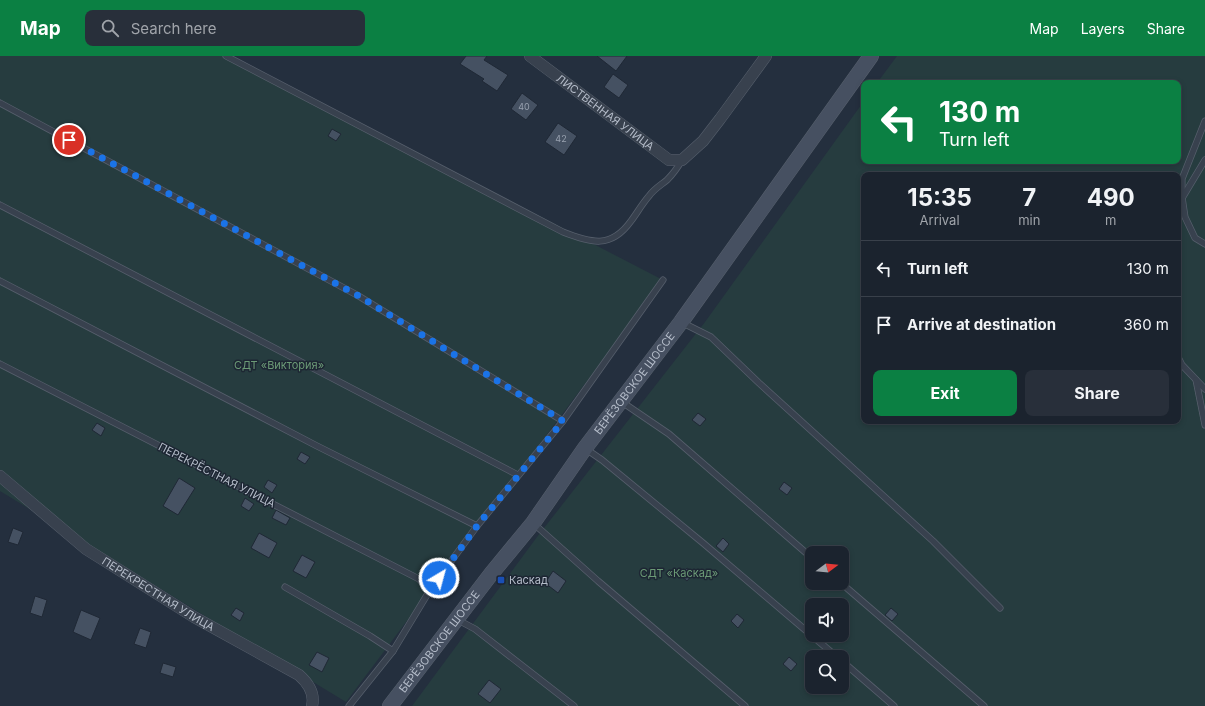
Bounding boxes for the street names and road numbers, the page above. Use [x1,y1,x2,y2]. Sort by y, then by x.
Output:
street label: ЛИСТВЕННАЯ УЛИЦА [554,71,657,154]
street label: БЕРЁЗОВСКОЕ ШОССЕ [591,329,678,437]
street label: ПЕРЕКРЁСТНАЯ УЛИЦА [156,439,278,511]
street label: ПЕРЕКРЕСТНАЯ УЛИЦА [100,554,217,634]
street label: БЕРЁЗОВСКОЕ ШОССЕ [396,588,483,695]

